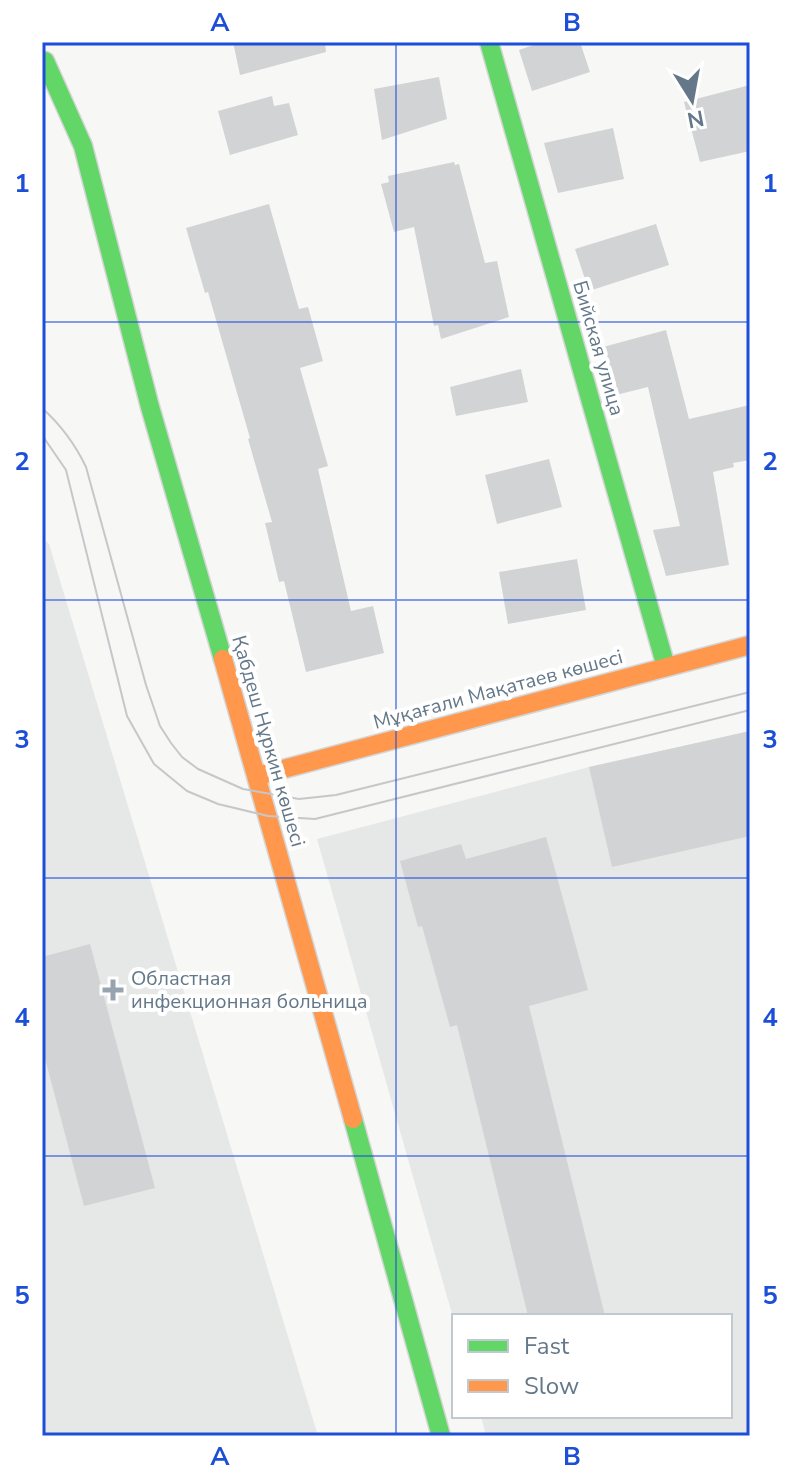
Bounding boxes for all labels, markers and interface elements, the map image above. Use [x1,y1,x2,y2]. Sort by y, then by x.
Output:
text: A [210,5,230,40]
text: B [563,5,581,40]
north arrow [652,60,732,140]
text: N [685,102,707,135]
text: 1 [14,166,30,201]
text: 1 [762,166,778,201]
street label: Бийская улица [566,278,631,419]
text: 2 [14,444,30,479]
text: 2 [762,444,778,479]
street label: Қабдеш Нұркин көшесі [225,632,312,850]
street label: Мұқағали Мақатаев көшесі [370,643,626,736]
text: 3 [14,722,30,757]
text: 3 [762,722,778,757]
place label: Областная инфекционная больница [131,965,368,1015]
marker: Областная инфекционная больница [102,979,124,1001]
text: 4 [14,1000,30,1035]
text: 4 [762,1000,778,1035]
text: 5 [14,1278,30,1313]
text: 5 [762,1278,778,1313]
legend [452,1314,732,1418]
text: Fast [524,1330,570,1362]
text: Slow [524,1370,579,1402]
text: A [210,1439,230,1474]
text: B [563,1439,581,1474]

